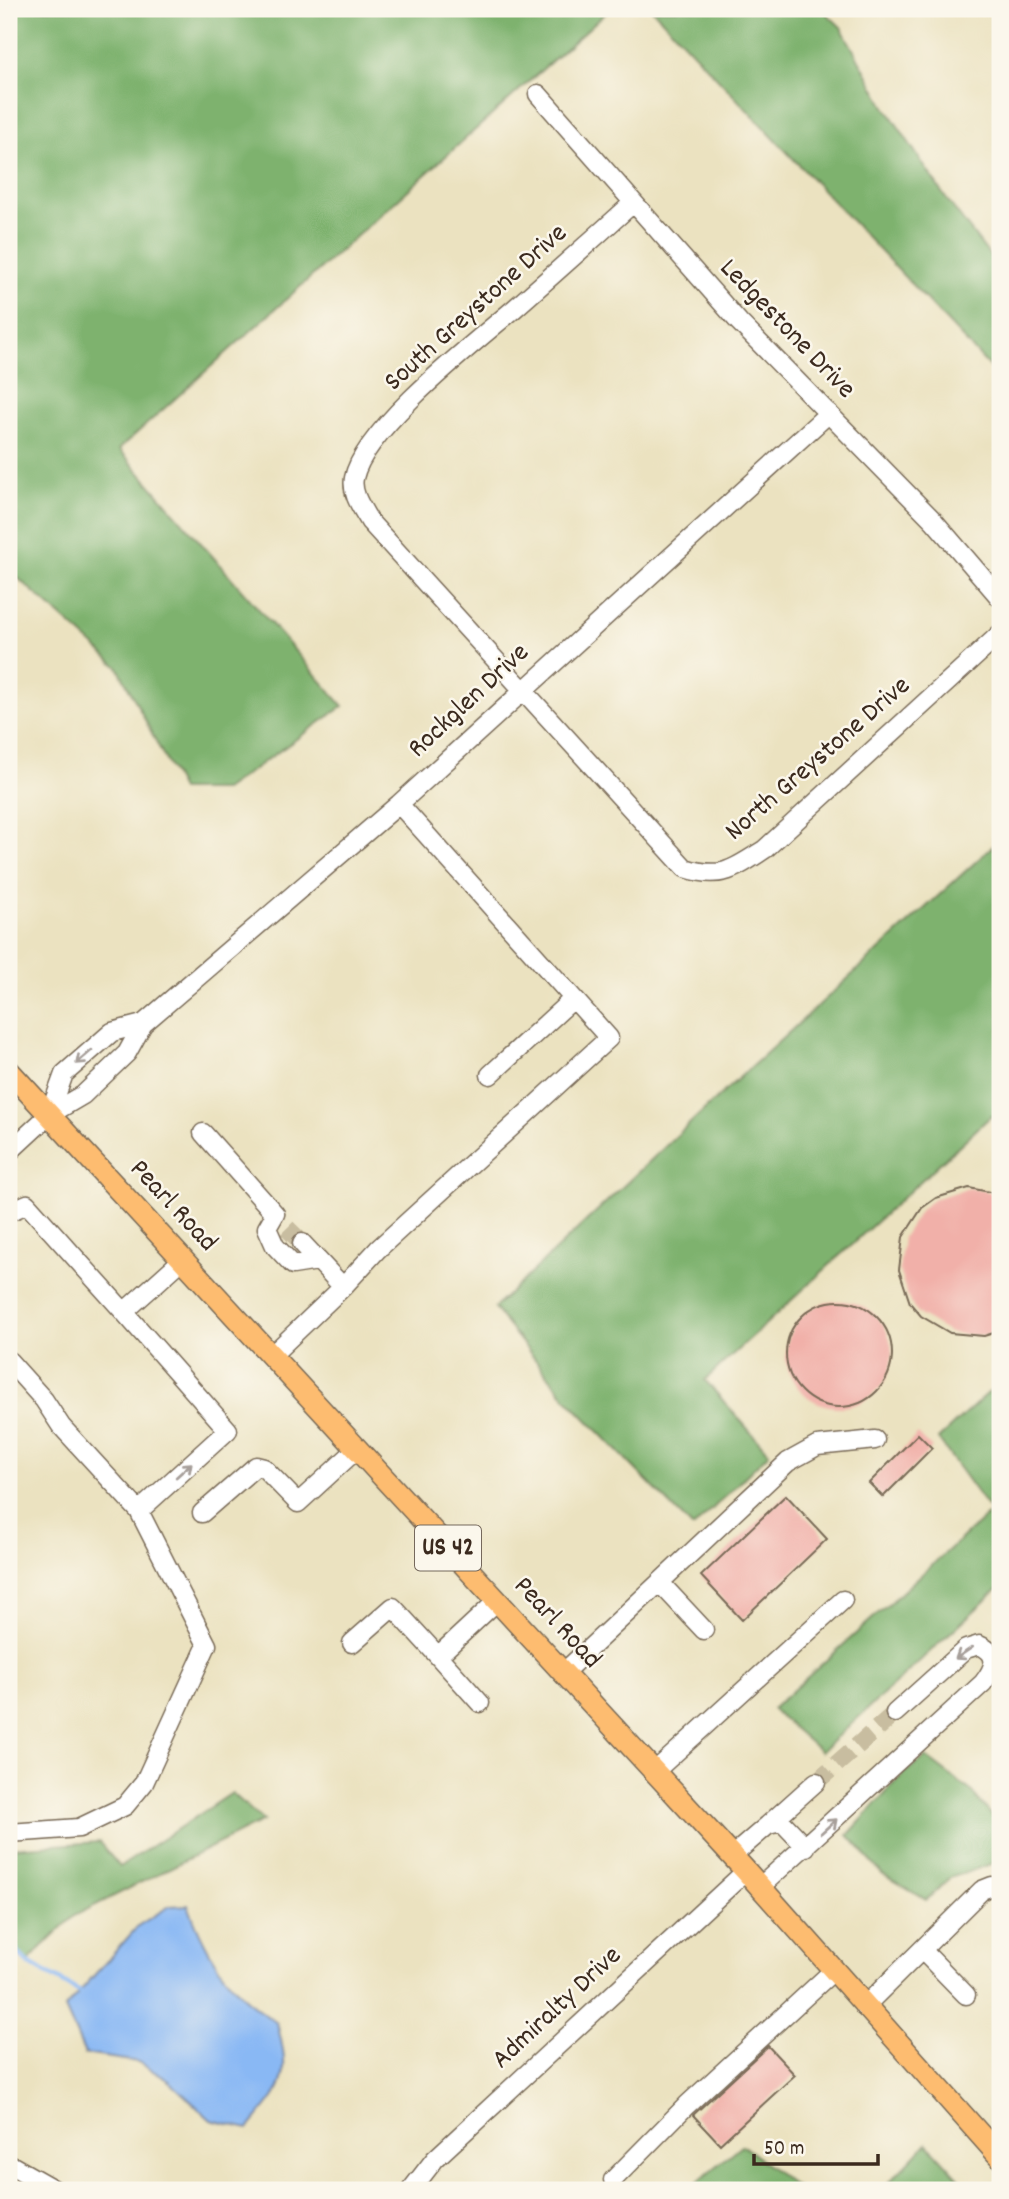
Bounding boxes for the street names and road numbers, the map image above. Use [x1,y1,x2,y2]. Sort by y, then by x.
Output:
street label: South Greystone Drive [376,216,578,402]
street label: Ledgestone Drive [709,251,863,409]
street label: Rockglen Drive [400,635,540,769]
street label: North Greystone Drive [717,668,921,852]
street label: Pearl Road [118,1152,226,1262]
road number: US 42 [415,1526,481,1570]
street label: Pearl Road [502,1569,610,1679]
street label: Admiralty Drive [484,1938,632,2080]

